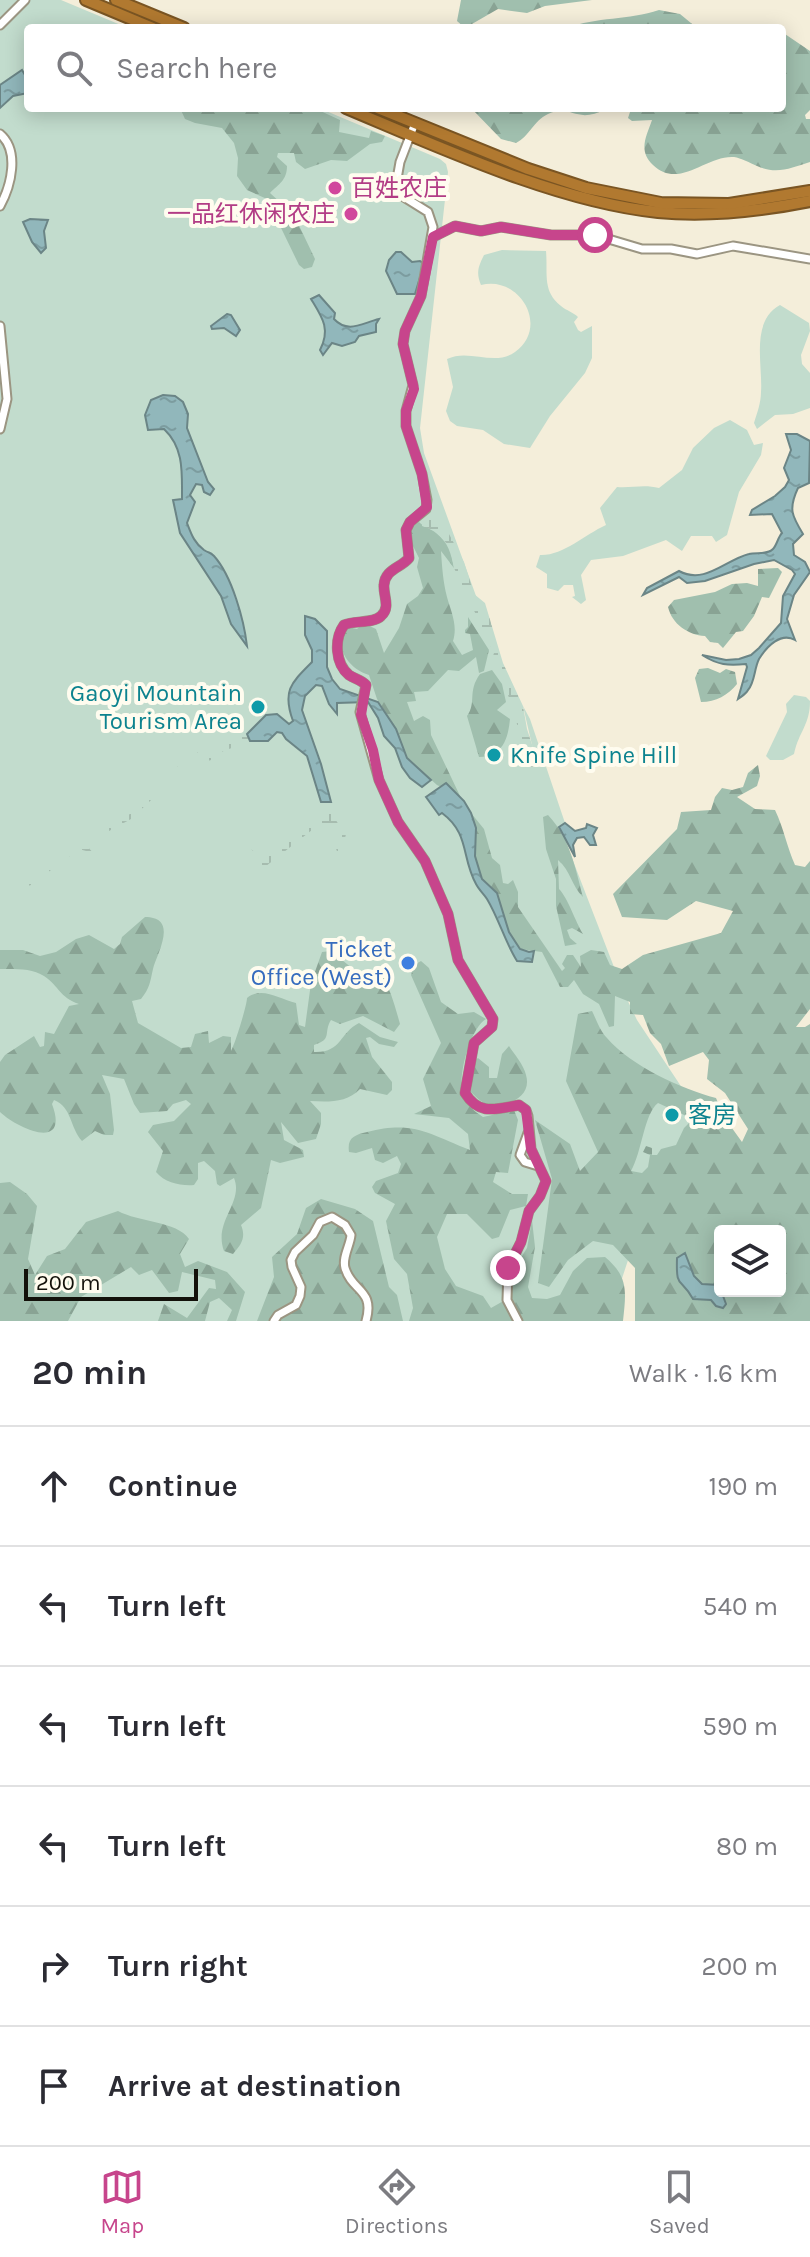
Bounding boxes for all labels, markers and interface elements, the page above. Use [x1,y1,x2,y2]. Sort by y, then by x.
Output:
search box [24,24,786,112]
icon: search [52,46,96,90]
text: Search here [116,50,277,86]
place label: 百姓农庄 [351,174,447,202]
marker: 百姓农庄 [326,179,344,197]
place label: 一品红休闲农庄 [167,200,335,228]
marker: 一品红休闲农庄 [342,205,360,223]
route start [577,217,613,253]
place label: Gaoyi Mountain Tourism Area [70,679,242,735]
marker: Gaoyi Mountain Tourism Area [249,698,267,716]
place label: Knife Spine Hill [510,741,677,769]
marker: Knife Spine Hill [485,746,503,764]
place label: Ticket Office (West) [251,935,392,991]
marker: Ticket Office (West) [399,954,417,972]
place label: 客房 [688,1101,736,1129]
marker: 客房 [663,1106,681,1124]
map controls [714,1225,786,1297]
button: layers [714,1225,786,1297]
route end [490,1250,526,1286]
scale bar [24,1265,198,1301]
text: 200 m [36,1270,101,1296]
text: 20 min [32,1353,147,1393]
text: Walk · 1.6 km [629,1358,778,1389]
icon: ahead [32,1464,76,1508]
text: Continue [108,1468,238,1504]
text: 190 m [708,1471,778,1502]
icon: left [32,1584,76,1628]
text: Turn left [108,1588,226,1624]
text: 540 m [703,1591,778,1622]
icon: left [32,1704,76,1748]
text: Turn left [108,1708,226,1744]
text: 590 m [702,1711,778,1742]
icon: left [32,1824,76,1868]
text: Turn left [108,1828,226,1864]
text: 80 m [716,1831,778,1862]
icon: right [32,1944,76,1988]
text: Turn right [108,1948,248,1984]
text: 200 m [702,1951,778,1982]
icon: arrive [32,2064,76,2108]
text: Arrive at destination [108,2068,402,2104]
tab: Map [100,2165,144,2239]
tab: Directions [345,2165,448,2239]
tab: Saved [649,2165,710,2239]

